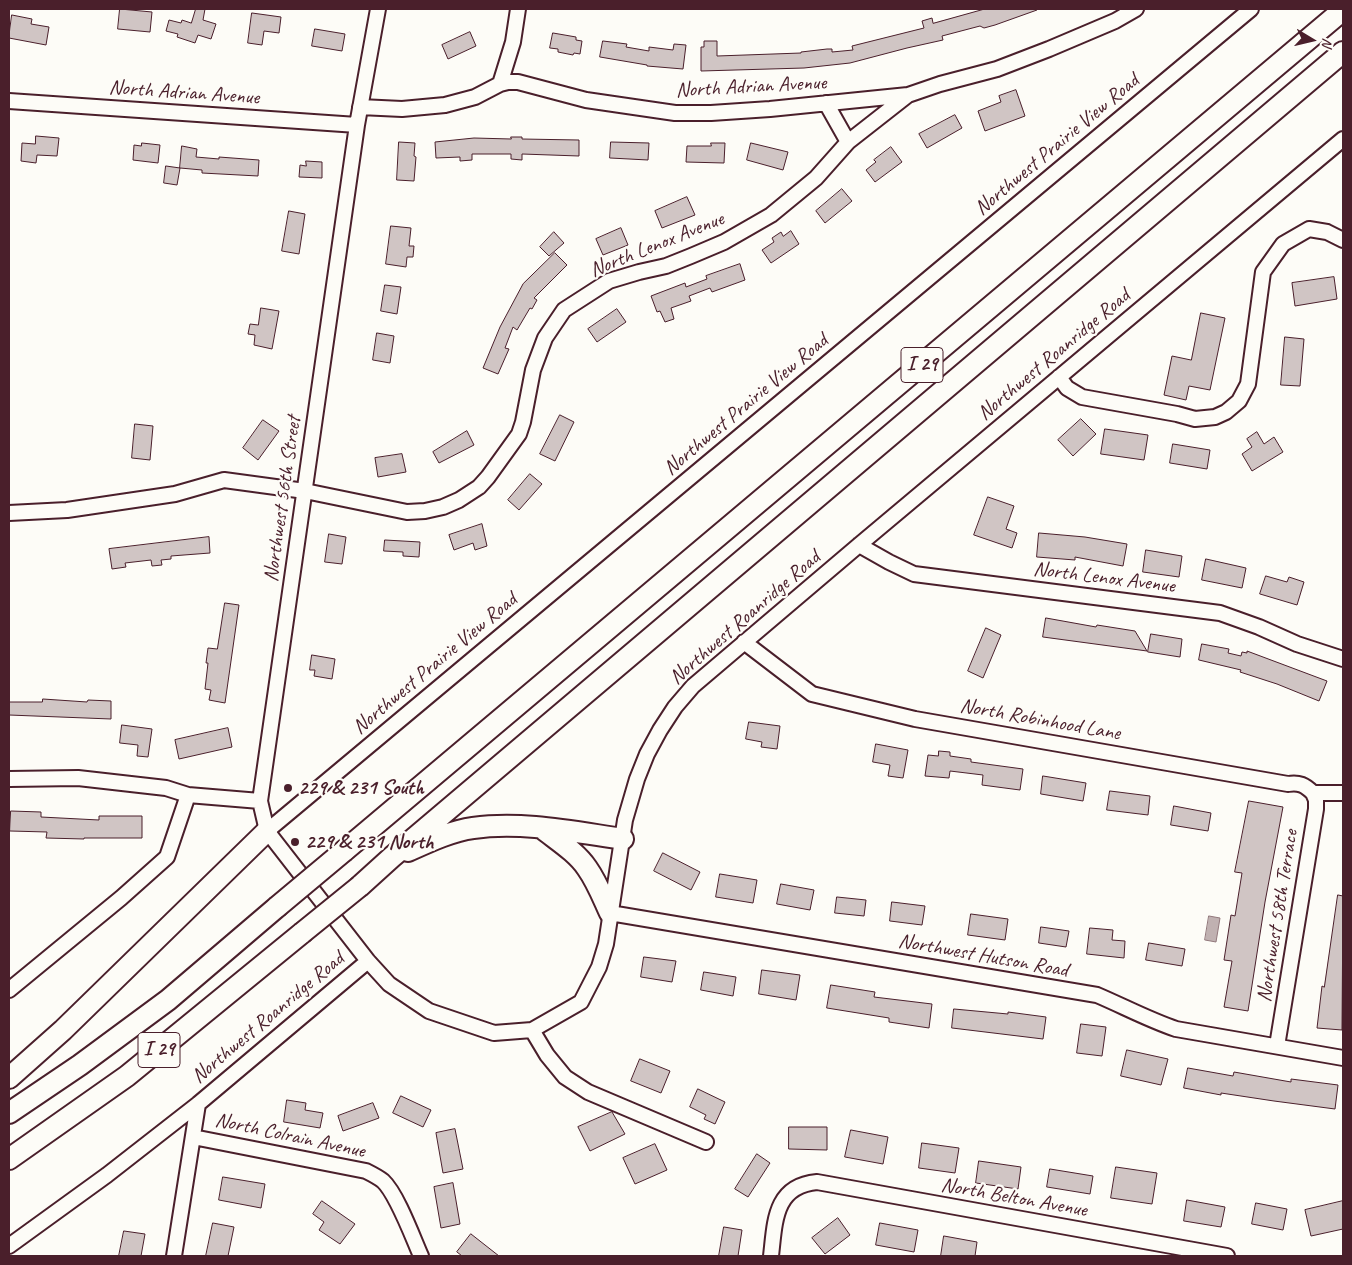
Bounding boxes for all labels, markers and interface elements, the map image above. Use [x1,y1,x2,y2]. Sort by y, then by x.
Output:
north arrow [1287,15,1337,65]
text: N [1318,37,1336,48]
street label: Northwest Prairie View Road [970,69,1144,221]
street label: North Adrian Avenue [675,70,827,104]
street label: North Adrian Avenue [108,75,260,111]
street label: North Lenox Avenue [586,207,728,283]
street label: Northwest Roanridge Road [973,284,1135,426]
street label: Northwest Prairie View Road [659,329,833,481]
road number: I 29 [901,348,943,382]
street label: Northwest 56th Street [259,415,307,583]
street label: Northwest Roanridge Road [664,546,826,690]
street label: North Lenox Avenue [1032,557,1176,599]
street label: Northwest Prairie View Road [348,588,522,740]
street label: North Robinhood Lane [958,694,1122,746]
place label: 229 & 231 South [298,775,424,801]
marker: 229 & 231 South [282,782,294,794]
street label: Northwest 58th Terrace [1252,828,1304,1004]
place label: 229 & 231 North [305,829,433,855]
marker: 229 & 231 North [289,836,301,848]
street label: Northwest Hutson Road [896,929,1070,983]
street label: Northwest Roanridge Road [187,947,349,1089]
road number: I 29 [138,1032,180,1068]
street label: North Colrain Avenue [213,1108,367,1164]
street label: North Belton Avenue [939,1173,1089,1223]

